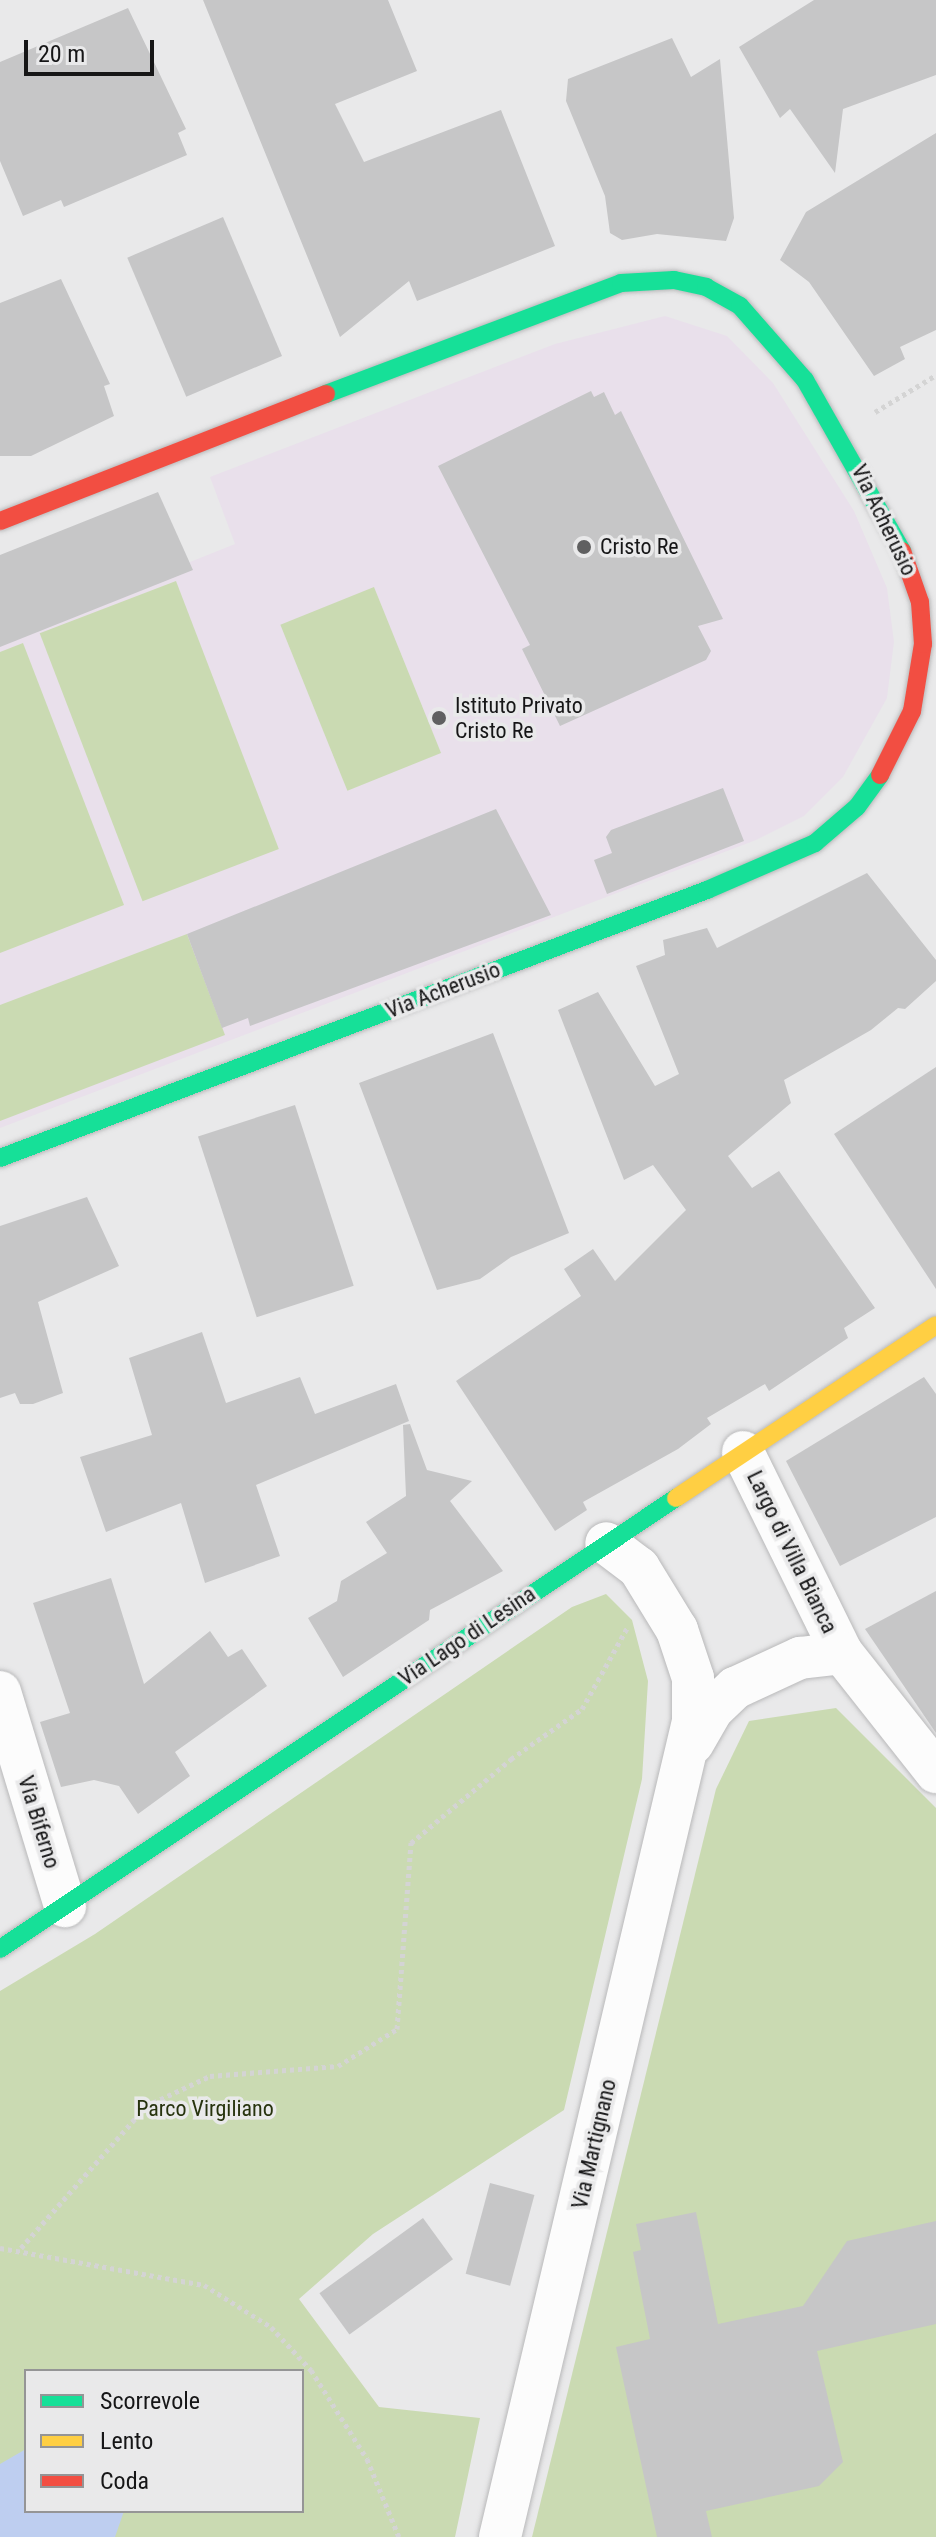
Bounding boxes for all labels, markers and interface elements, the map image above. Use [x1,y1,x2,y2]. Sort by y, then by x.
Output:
scale bar [28,24,158,74]
text: 20 m [38,40,85,68]
street label: Via Acherusio [846,460,922,580]
place label: Cristo Re [600,534,679,560]
marker: Cristo Re [575,538,593,556]
place label: Istituto Privato Cristo Re [455,692,583,744]
marker: Istituto Privato Cristo Re [430,709,448,727]
street label: Via Acherusio [382,956,504,1024]
street label: Largo di Villa Bianca [741,1466,843,1638]
street label: Via Lago di Lesina [394,1581,540,1691]
street label: Via Biferno [12,1773,66,1871]
street label: Via Martignano [566,2076,622,2212]
park label: Parco Virgiliano [136,2096,274,2122]
legend [24,2369,304,2513]
text: Scorrevole [100,2387,200,2415]
text: Lento [100,2427,153,2455]
text: Coda [100,2467,149,2495]

